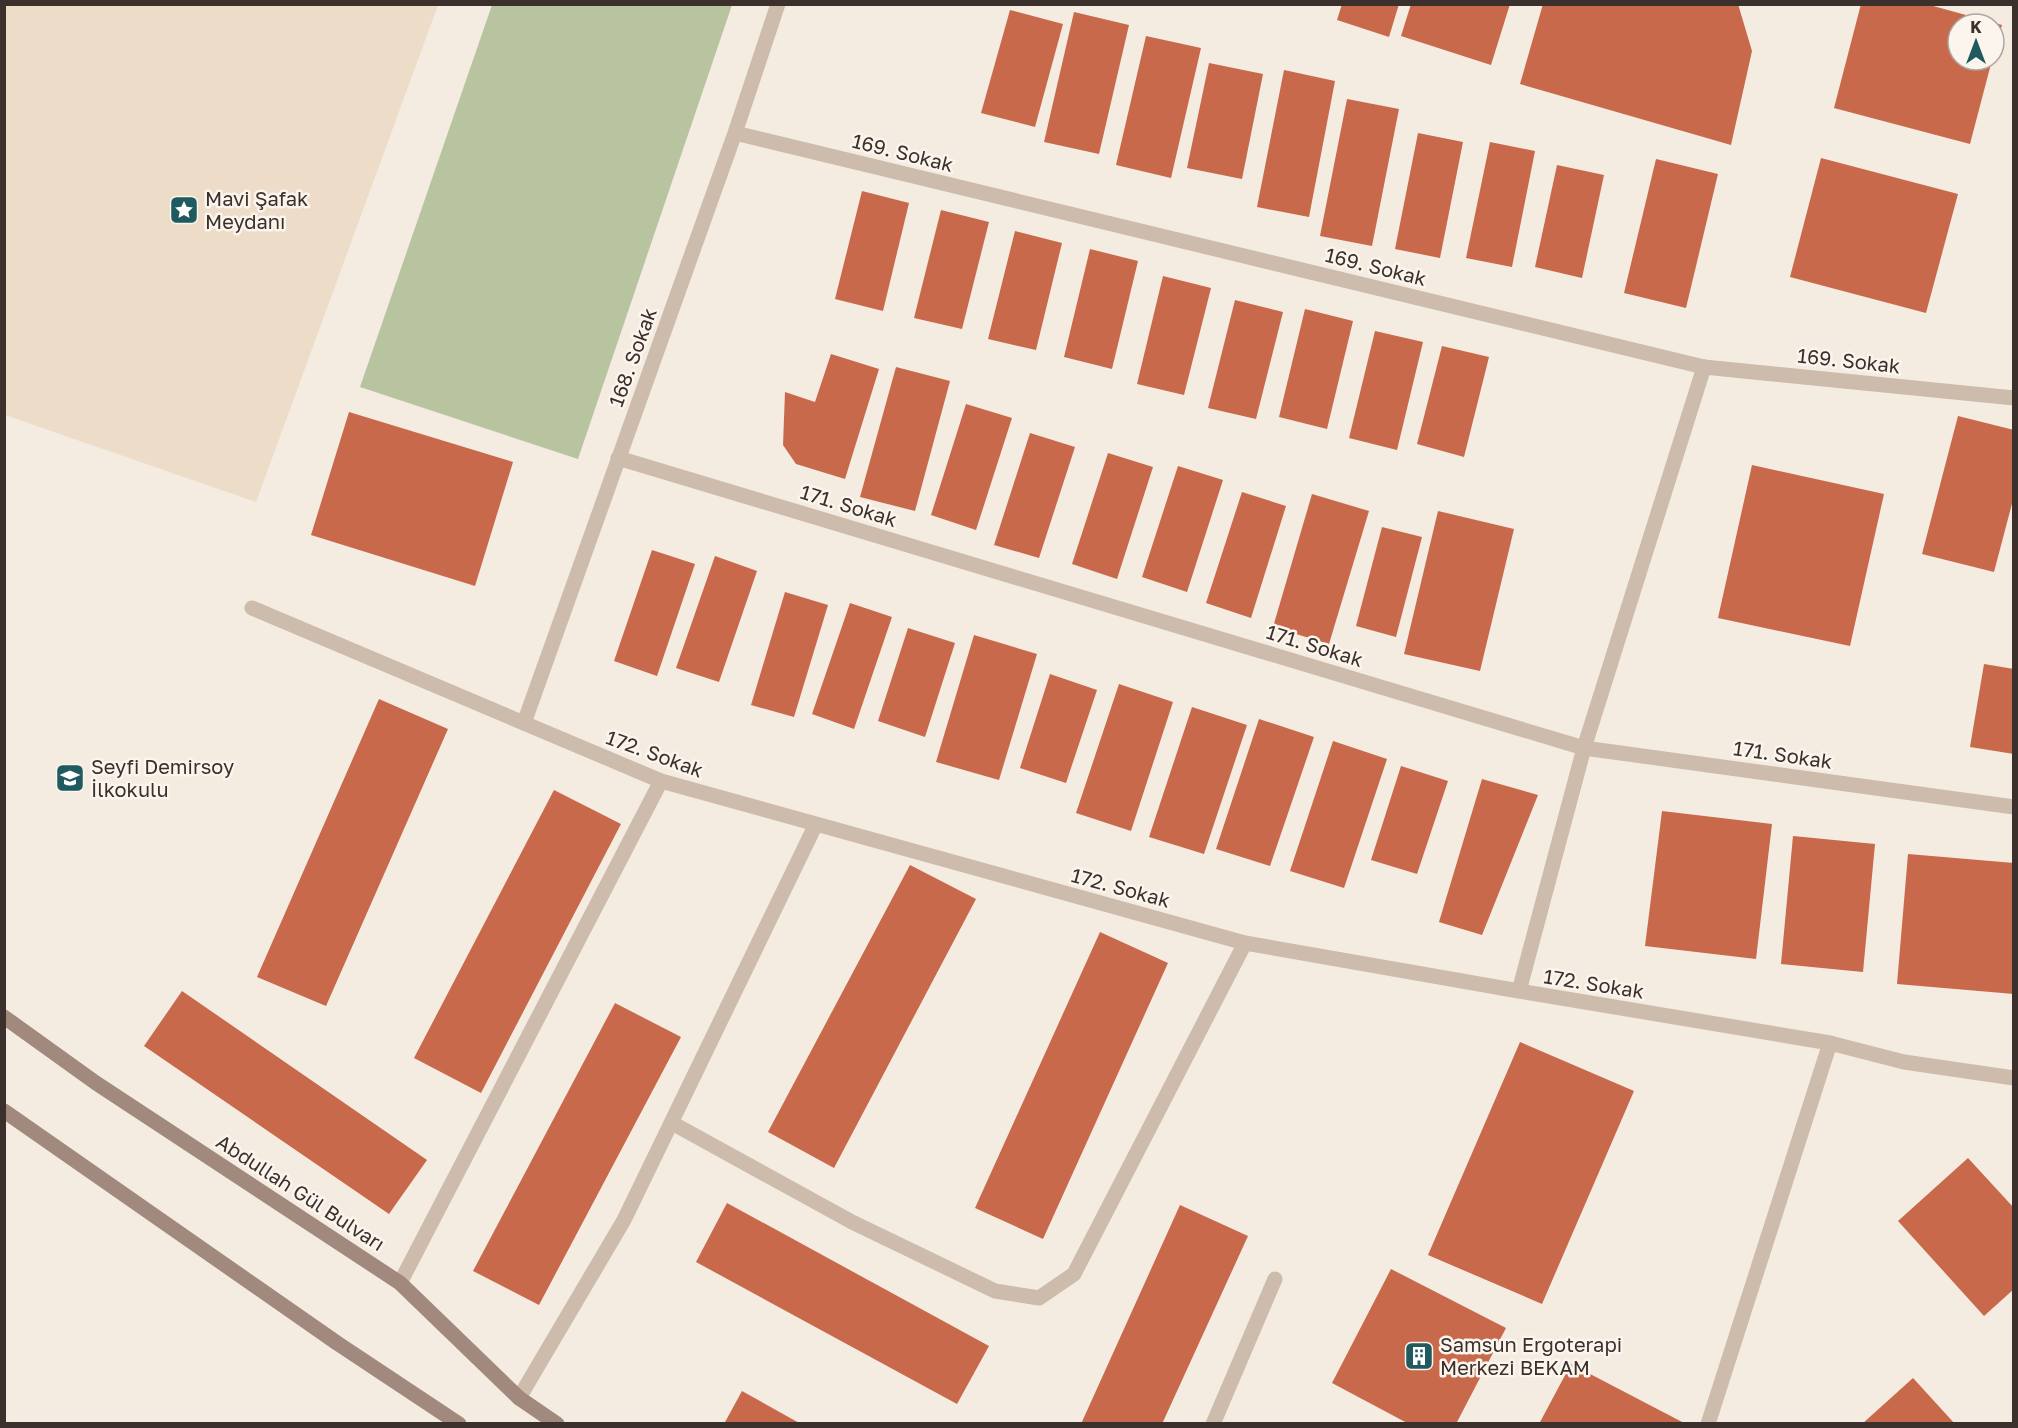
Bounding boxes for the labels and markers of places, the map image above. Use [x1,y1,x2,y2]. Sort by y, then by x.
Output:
place label: Mavi Şafak Meydanı [205,186,308,233]
place icon: Mavi Şafak Meydanı [168,194,200,226]
place label: Seyfi Demirsoy İlkokulu [91,754,234,801]
school or university icon: Seyfi Demirsoy İlkokulu [54,762,86,794]
place label: Samsun Ergoterapi Merkezi BEKAM [1440,1332,1622,1379]
building icon: Samsun Ergoterapi Merkezi BEKAM [1403,1340,1435,1372]

